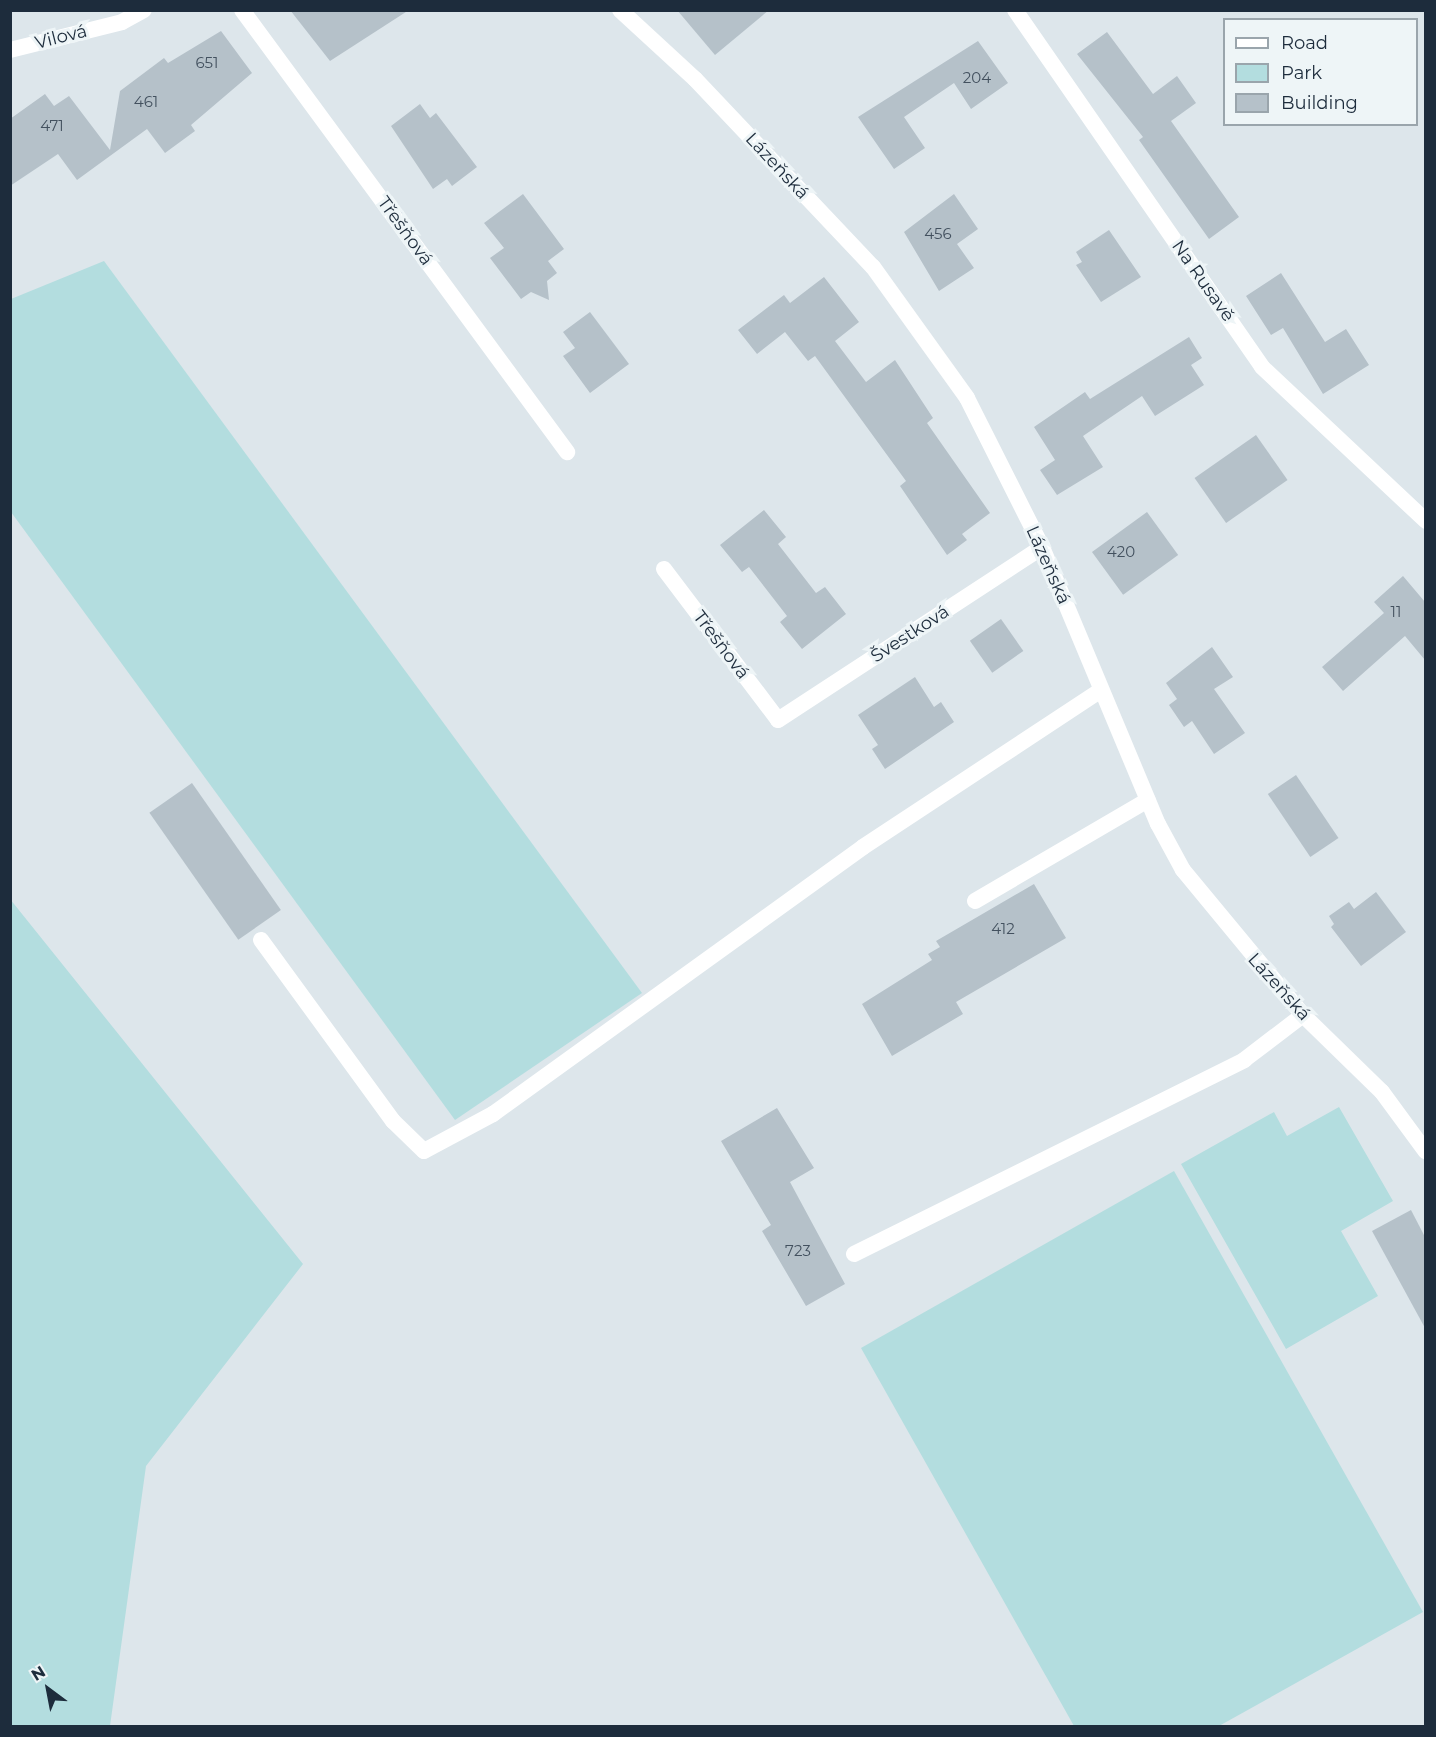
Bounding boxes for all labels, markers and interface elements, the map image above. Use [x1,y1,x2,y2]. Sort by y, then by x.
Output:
legend [1223,18,1418,126]
street label: Vilová [33,20,89,54]
text: Road [1281,32,1328,54]
house number: 651 [195,54,219,72]
text: Park [1281,62,1322,84]
house number: 204 [963,69,991,87]
text: Building [1281,92,1358,114]
house number: 461 [134,93,158,111]
house number: 471 [40,117,64,135]
street label: Lázeňská [741,128,813,204]
street label: Třešňová [373,192,437,270]
house number: 456 [924,225,952,243]
street label: Na Rusavě [1167,236,1239,326]
street label: Lázeňská [1021,523,1075,607]
house number: 420 [1107,543,1135,561]
street label: Švestková [867,601,953,667]
house number: 11 [1391,603,1401,621]
street label: Třešňová [688,607,754,683]
house number: 412 [991,920,1015,938]
street label: Lázeňská [1243,949,1315,1025]
house number: 723 [785,1242,811,1260]
north arrow [18,1659,78,1719]
text: N [28,1662,49,1685]

